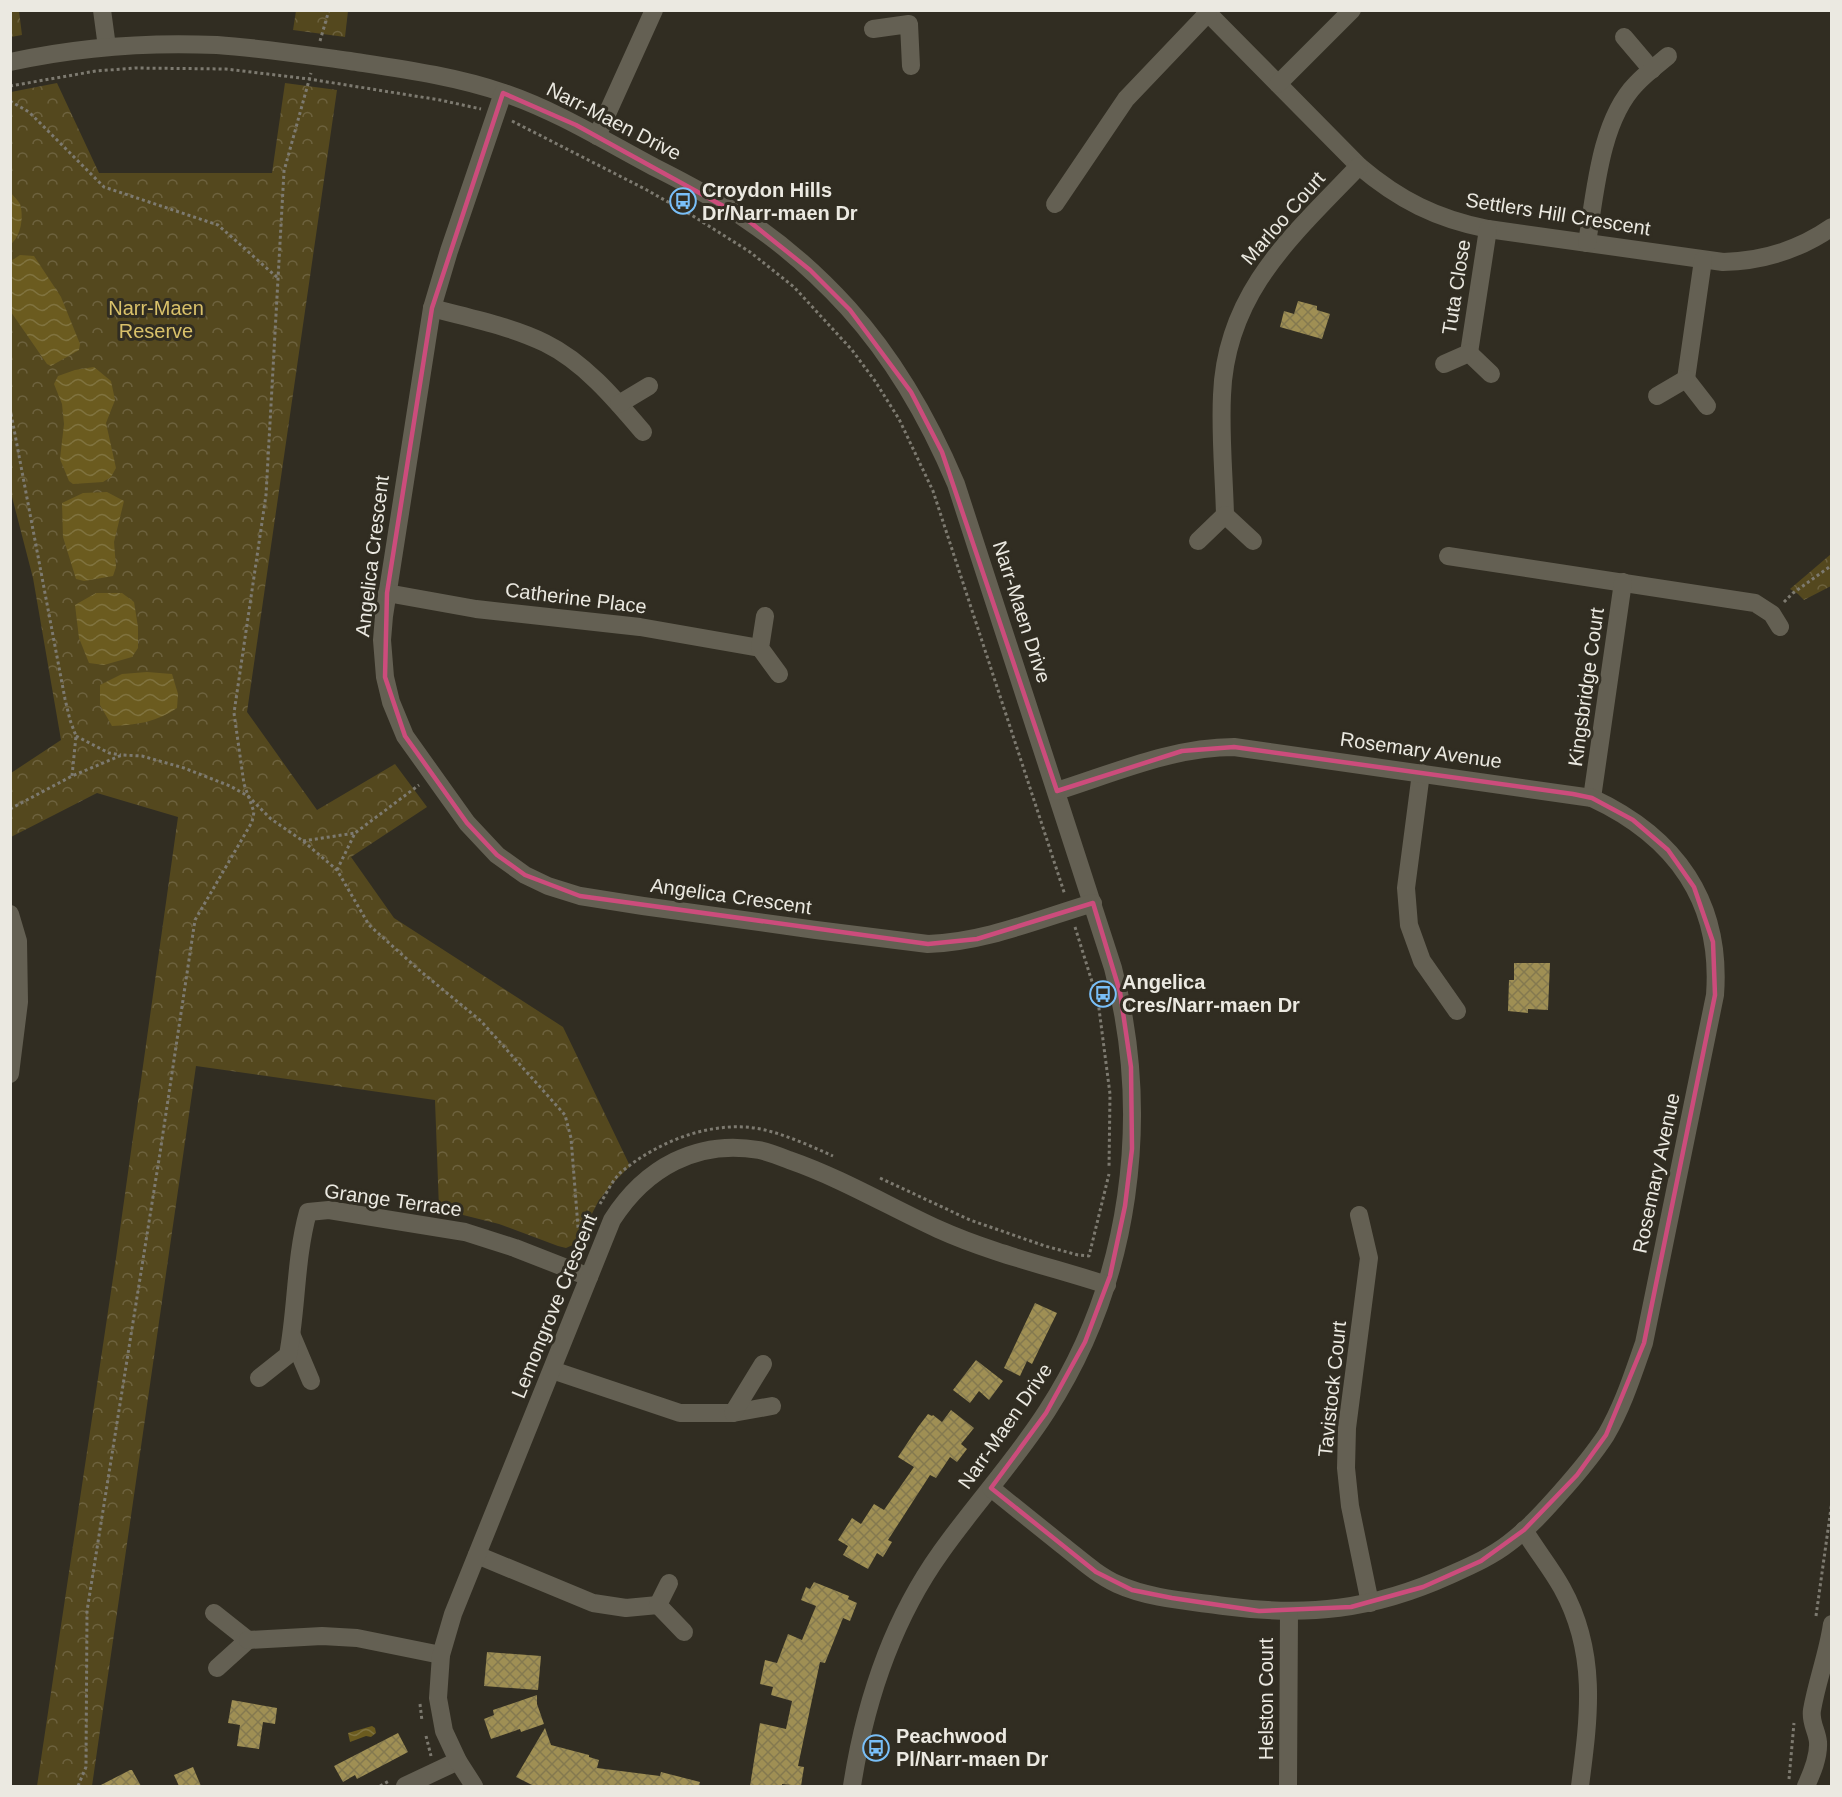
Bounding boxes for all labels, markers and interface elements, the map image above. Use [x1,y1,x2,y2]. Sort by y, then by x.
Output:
street label: Narr-Maen Drive [543,78,685,164]
street label: Marloo Court [1237,167,1330,269]
place label: Croydon Hills Dr/Narr-maen Dr [702,179,858,224]
bus stop icon: Croydon Hills Dr/Narr-maen Dr [668,186,698,216]
street label: Settlers Hill Crescent [1464,189,1652,240]
street label: Tuta Close [1438,238,1474,336]
park label: Narr-Maen Reserve [108,297,204,342]
street label: Angelica Crescent [351,474,393,638]
street label: Narr-Maen Drive [989,538,1055,686]
street label: Catherine Place [504,578,648,618]
street label: Kingsbridge Court [1564,606,1608,768]
street label: Rosemary Avenue [1339,728,1503,772]
street label: Angelica Crescent [649,874,813,918]
place label: Angelica Cres/Narr-maen Dr [1122,971,1300,1016]
bus stop icon: Angelica Cres/Narr-maen Dr [1088,979,1118,1009]
street label: Rosemary Avenue [1628,1091,1684,1255]
street label: Grange Terrace [323,1179,463,1221]
street label: Lemongrove Crescent [507,1210,601,1401]
street label: Tavistock Court [1314,1319,1350,1458]
street label: Narr-Maen Drive [954,1359,1056,1493]
street label: Helston Court [1255,1637,1277,1760]
place label: Peachwood Pl/Narr-maen Dr [896,1725,1048,1770]
bus stop icon: Peachwood Pl/Narr-maen Dr [861,1733,891,1763]

